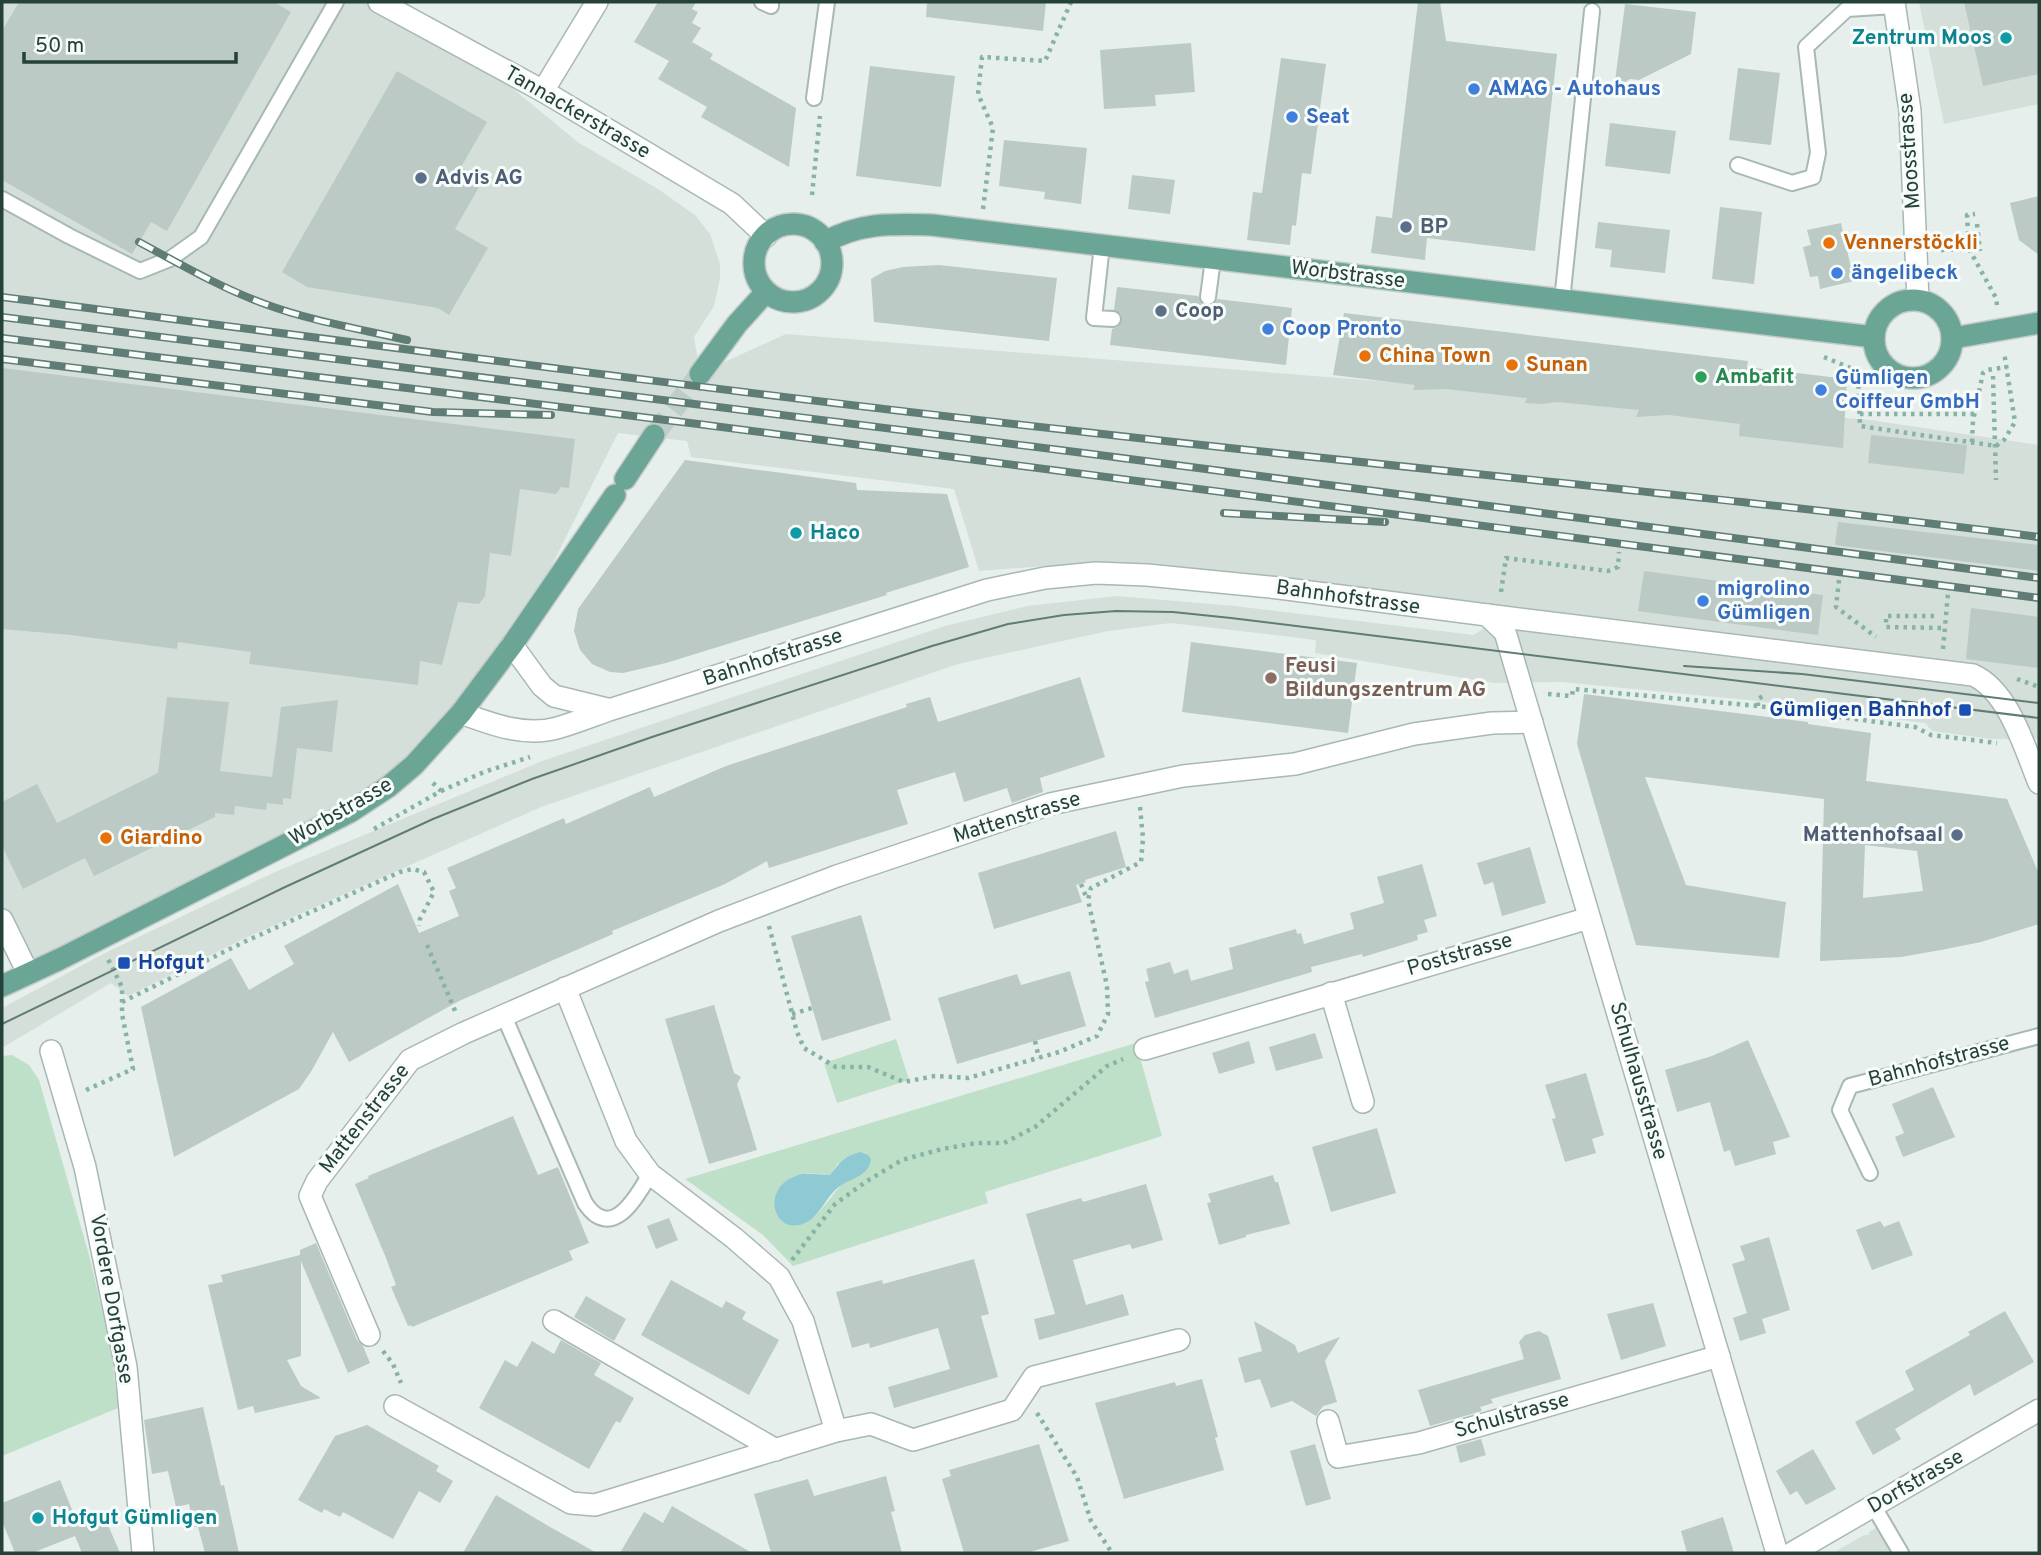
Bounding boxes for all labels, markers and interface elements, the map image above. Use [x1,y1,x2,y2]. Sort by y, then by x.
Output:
scale bar [24,21,236,65]
place label: Zentrum Moos [1852,25,1992,52]
marker: Zentrum Moos [1998,30,2014,46]
text: 50 m [35,33,84,60]
street label: Tannackerstrasse [499,60,655,166]
place label: AMAG - Autohaus [1488,76,1661,103]
marker: AMAG - Autohaus [1466,81,1482,97]
street label: Moosstrasse [1892,92,1928,210]
place label: Seat [1306,104,1350,131]
marker: Seat [1284,109,1300,125]
place label: Advis AG [435,165,523,192]
marker: Advis AG [413,170,429,186]
place label: BP [1420,214,1448,241]
marker: BP [1398,219,1414,235]
place label: Vennerstöckli [1843,230,1978,257]
marker: Vennerstöckli [1821,235,1837,251]
street label: Worbstrasse [1289,255,1407,295]
place label: ängelibeck [1851,260,1959,287]
marker: ängelibeck [1829,265,1845,281]
place label: Coop [1175,298,1224,325]
marker: Coop [1153,303,1169,319]
place label: Coop Pronto [1282,316,1402,343]
marker: Coop Pronto [1260,321,1276,337]
place label: China Town [1379,343,1491,370]
marker: China Town [1357,348,1373,364]
place label: Sunan [1526,352,1588,379]
marker: Sunan [1504,357,1520,373]
place label: Ambafit [1715,364,1794,391]
place label: Gümligen Coiffeur GmbH [1835,365,1980,416]
marker: Ambafit [1693,369,1709,385]
marker: Gümligen Coiffeur GmbH [1813,382,1829,398]
place label: Haco [810,520,860,547]
marker: Haco [788,525,804,541]
street label: Bahnhofstrasse [1274,575,1422,621]
place label: migrolino Gümligen [1717,576,1810,627]
marker: migrolino Gümligen [1695,593,1711,609]
street label: Bahnhofstrasse [700,623,846,693]
place label: Feusi Bildungszentrum AG [1285,653,1486,704]
marker: Feusi Bildungszentrum AG [1263,670,1279,686]
place label: Gümligen Bahnhof [1769,697,1951,724]
marker: Gümligen Bahnhof [1957,702,1973,718]
street label: Worbstrasse [285,772,397,852]
street label: Mattenstrasse [950,786,1084,850]
place label: Mattenhofsaal [1803,822,1943,849]
place label: Giardino [120,825,203,852]
marker: Mattenhofsaal [1949,827,1965,843]
marker: Giardino [98,830,114,846]
street label: Poststrasse [1404,927,1516,983]
place label: Hofgut [138,950,205,977]
marker: Hofgut [116,955,132,971]
street label: Schulhausstrasse [1603,999,1673,1163]
street label: Bahnhofstrasse [1865,1030,2013,1094]
street label: Mattenstrasse [314,1059,416,1179]
street label: Vordere Dorfgasse [83,1212,139,1386]
street label: Schulstrasse [1451,1387,1573,1445]
street label: Dorfstrasse [1863,1444,1969,1520]
place label: Hofgut Gümligen [52,1505,217,1532]
marker: Hofgut Gümligen [30,1510,46,1526]

